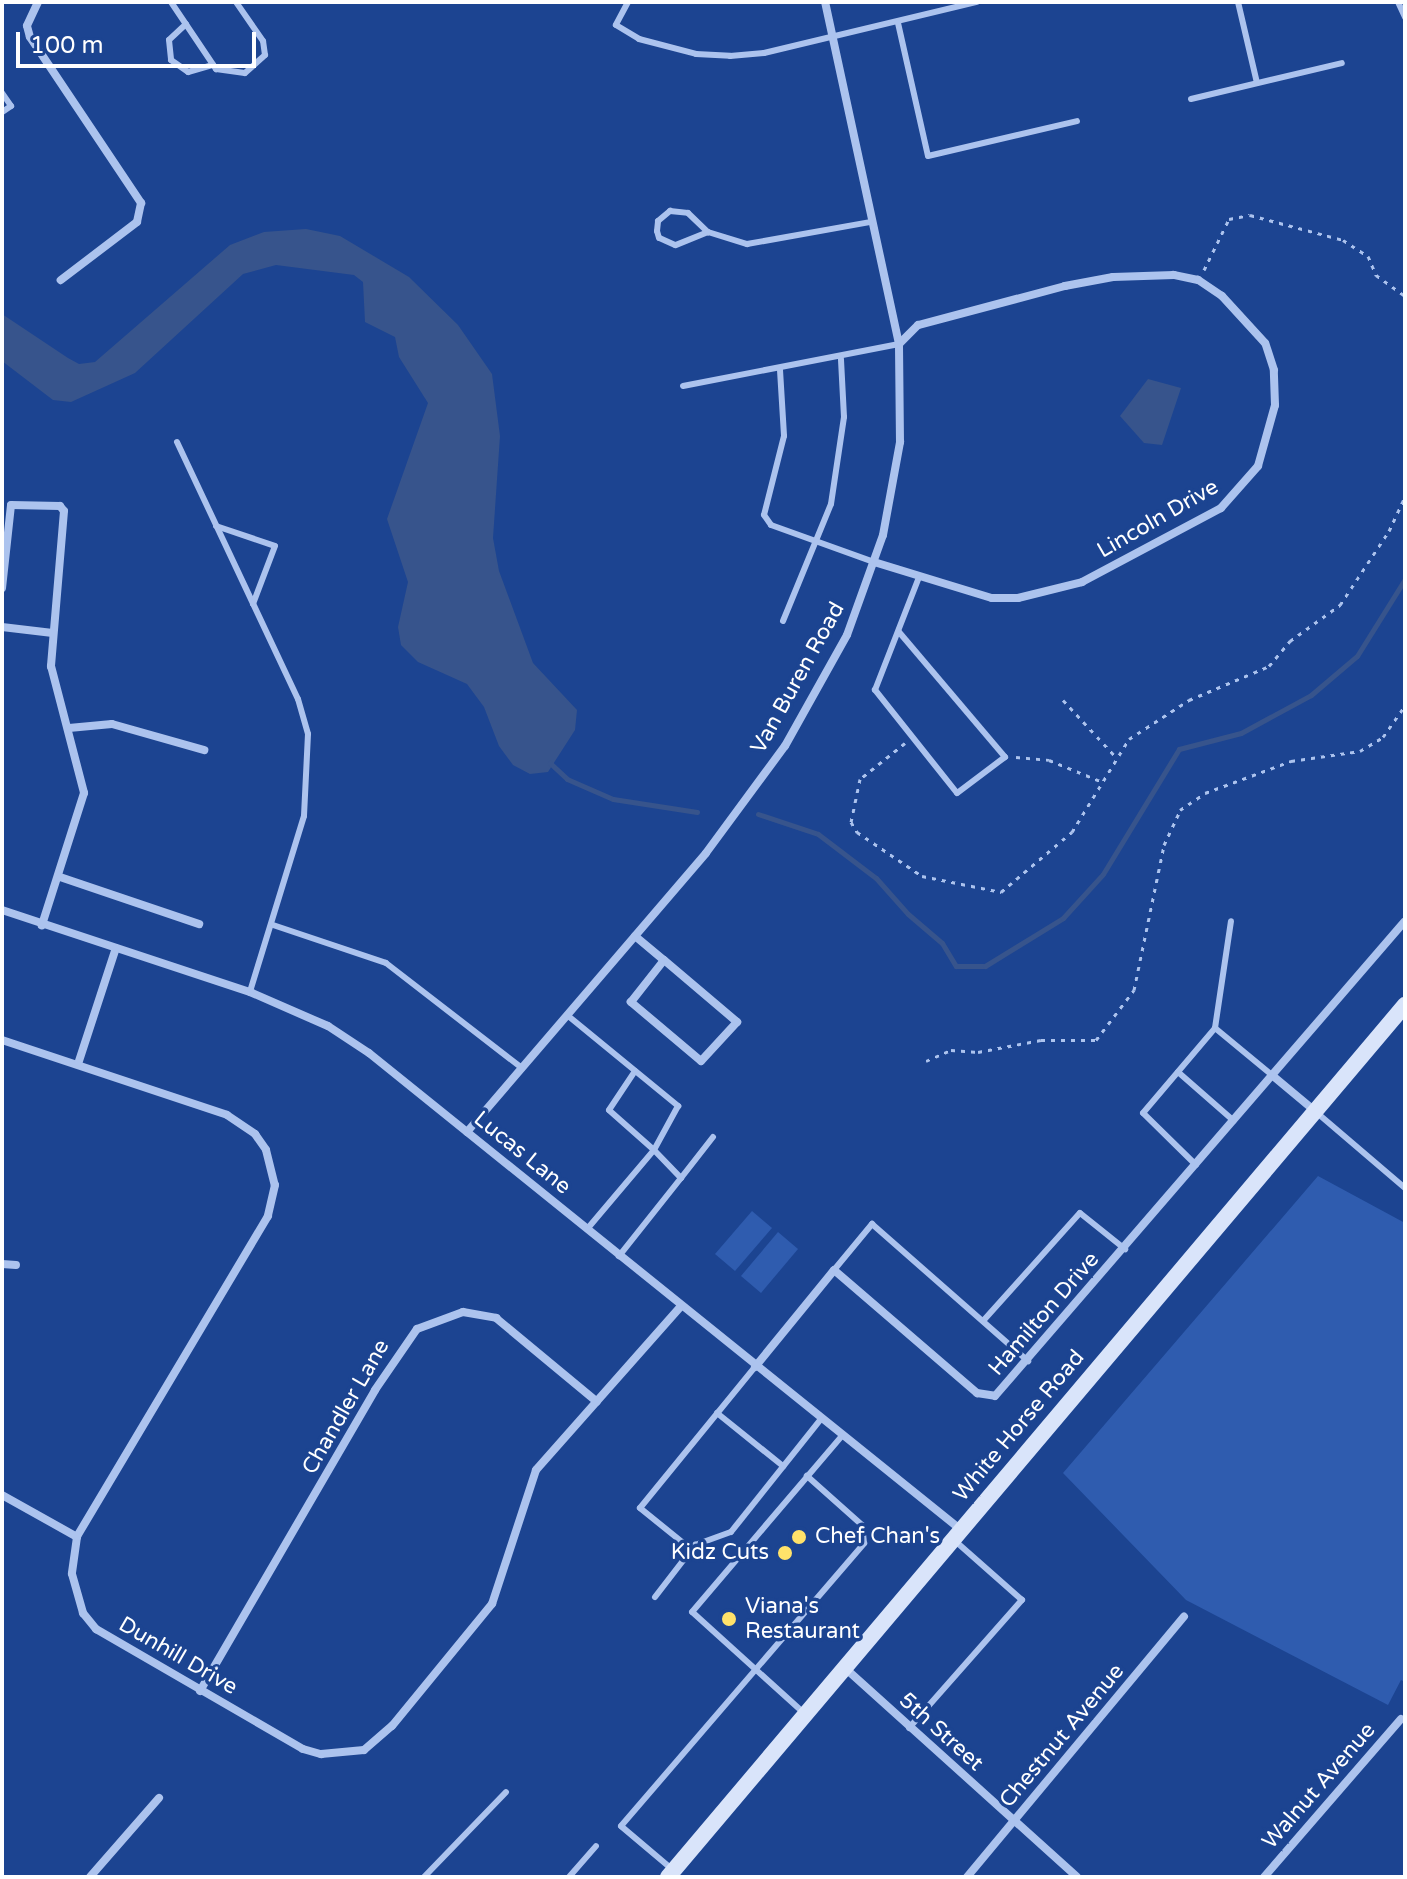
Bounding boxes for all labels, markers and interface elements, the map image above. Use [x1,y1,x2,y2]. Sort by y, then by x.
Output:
scale bar [20,16,260,66]
text: 100 m [30,31,104,60]
street label: Lincoln Drive [1093,474,1223,564]
street label: Van Buren Road [745,598,851,758]
street label: Lucas Lane [468,1106,576,1200]
street label: Hamilton Drive [983,1247,1105,1381]
street label: Chandler Lane [297,1335,395,1479]
street label: White Horse Road [948,1345,1090,1507]
place label: Chef Chan's [815,1524,940,1550]
marker: Chef Chan's [790,1528,808,1546]
place label: Kidz Cuts [671,1540,769,1566]
marker: Kidz Cuts [776,1544,794,1562]
place label: Viana's Restaurant [745,1593,860,1644]
marker: Viana's Restaurant [720,1610,738,1628]
street label: Dunhill Drive [114,1611,242,1701]
street label: Chestnut Avenue [994,1659,1130,1813]
street label: 5th Street [893,1687,989,1777]
street label: Walnut Avenue [1257,1717,1381,1855]

